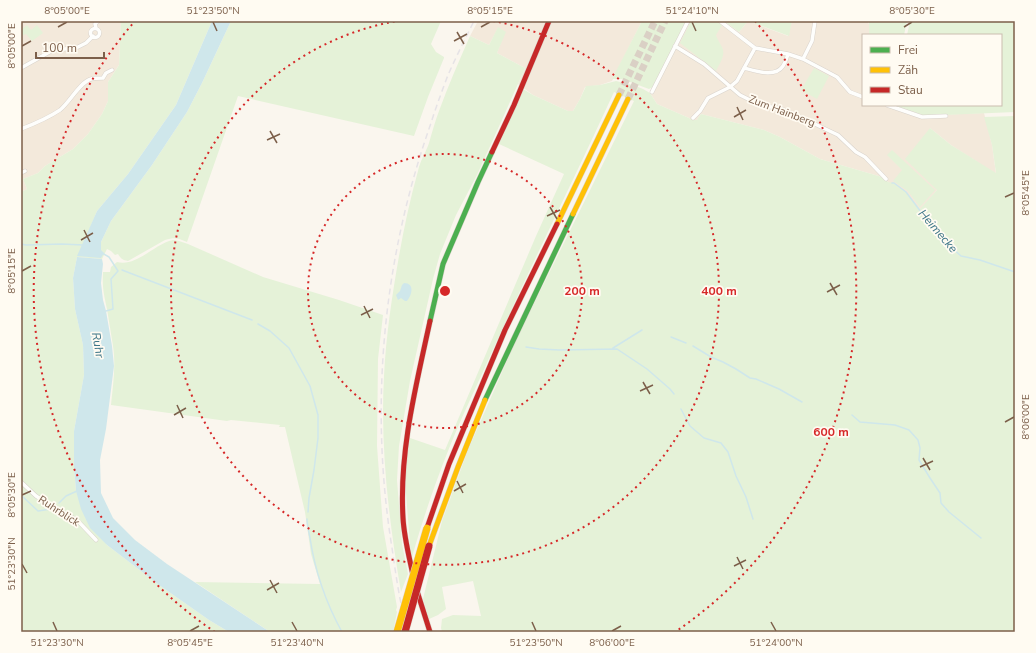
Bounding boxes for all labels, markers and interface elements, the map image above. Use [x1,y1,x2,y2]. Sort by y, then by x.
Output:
text: 8°05'00"E [44,4,90,18]
text: 51°23'50"N [186,4,240,18]
text: 8°05'15"E [467,4,513,18]
text: 51°24'10"N [665,4,719,18]
text: 8°05'30"E [889,4,935,18]
text: 8°05'00"E [5,23,19,69]
scale bar [36,34,104,60]
legend [862,34,1002,106]
text: 100 m [42,40,77,56]
text: Frei [898,42,918,58]
text: Zäh [898,62,918,78]
text: Stau [898,82,923,98]
street label: Zum Hainberg [746,91,818,131]
text: 8°05'45"E [1019,170,1033,216]
water label: Heimecke [915,206,962,257]
text: 8°05'15"E [5,248,19,294]
text: 200 m [564,283,600,299]
text: 400 m [701,283,737,299]
centre of rings [438,284,452,298]
water label: Ruhr [88,331,108,360]
text: 8°06'00"E [1019,394,1033,440]
text: 600 m [813,424,849,440]
text: 8°05'30"E [5,472,19,518]
street label: Ruhrblick [35,492,83,530]
text: 51°23'30"N [5,537,19,591]
text: 51°23'30"N [30,636,84,650]
text: 8°05'45"E [167,636,213,650]
text: 51°23'40"N [270,636,324,650]
text: 51°23'50"N [509,636,563,650]
text: 8°06'00"E [589,636,635,650]
text: 51°24'00"N [749,636,803,650]

